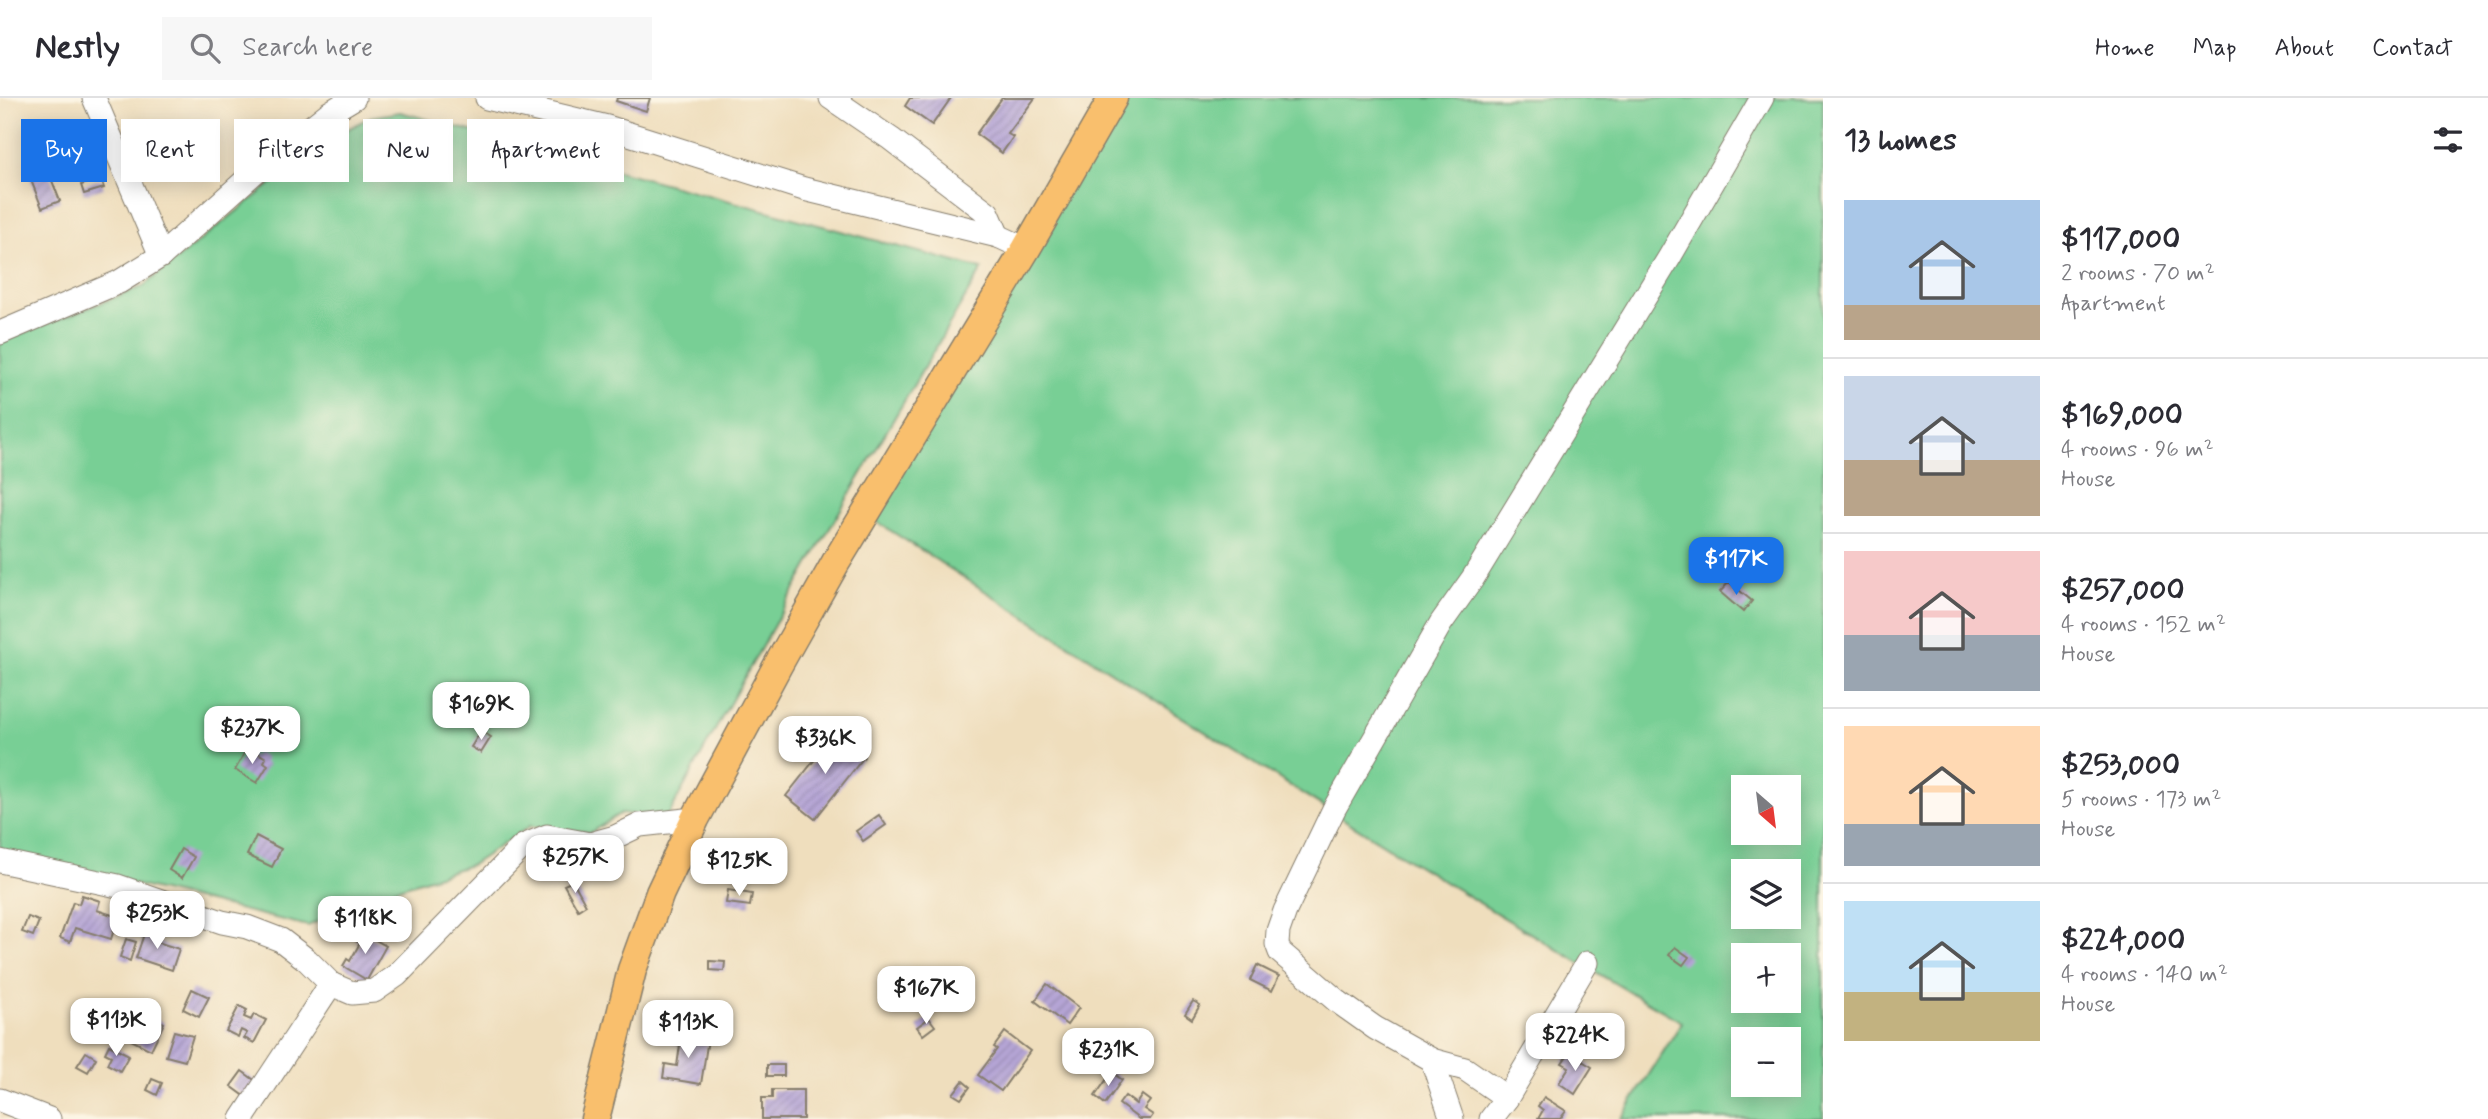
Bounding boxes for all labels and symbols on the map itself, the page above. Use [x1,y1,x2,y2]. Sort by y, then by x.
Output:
pin: $117K [1687,538,1785,597]
pin: $169K [432,682,530,742]
pin: $237K [203,706,301,766]
pin: $336K [776,716,874,776]
north arrow [1731,775,1801,845]
pin: $257K [526,836,624,895]
pin: $125K [690,838,788,898]
pin: $253K [108,892,206,951]
pin: $118K [316,896,414,956]
pin: $167K [877,967,975,1026]
pin: $113K [67,998,165,1058]
pin: $113K [639,1000,737,1060]
pin: $224K [1526,1014,1624,1073]
pin: $231K [1059,1028,1157,1088]

